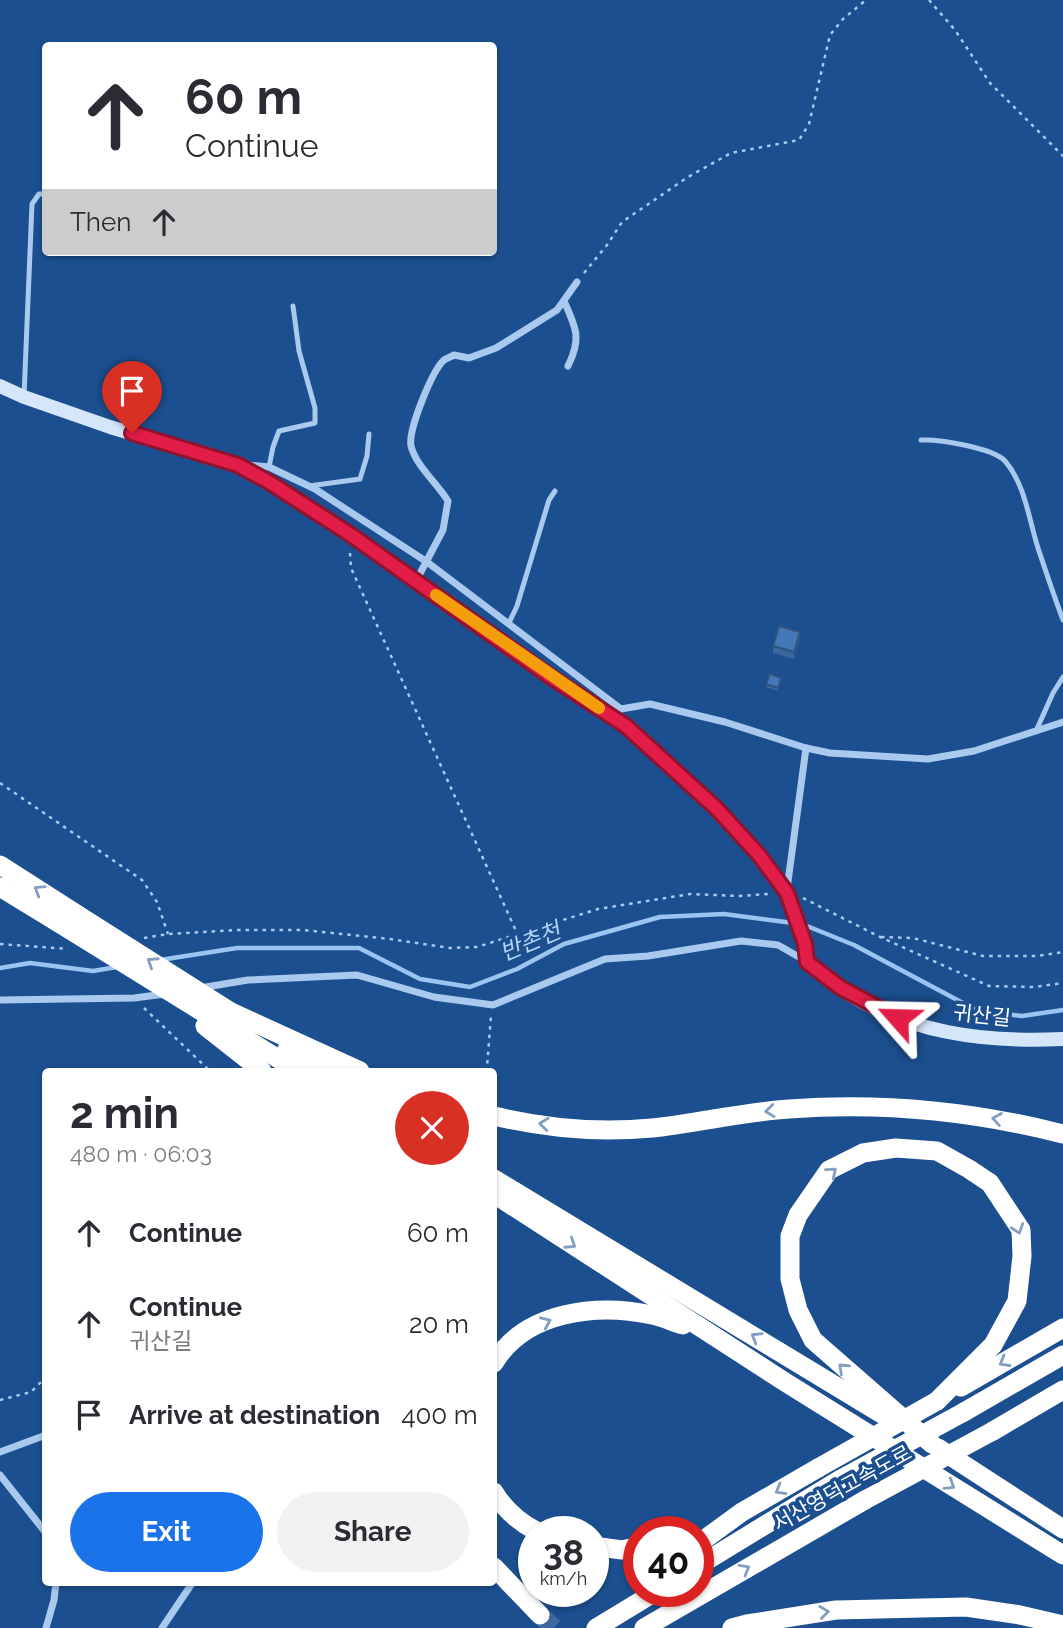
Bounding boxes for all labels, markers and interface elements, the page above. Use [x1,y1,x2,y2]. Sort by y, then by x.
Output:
text: 60 m [185,68,302,125]
icon: ahead [70,70,161,161]
text: Continue [185,127,319,164]
icon: ahead [145,203,183,241]
text: Then [70,207,131,237]
pin [102,361,162,433]
icon: arrive [113,372,151,410]
one-way arrow [34,886,47,898]
water label: 반촌천 [496,915,567,966]
one-way arrow [147,958,160,971]
position arrow [861,981,935,1055]
street label: 귀산길 [952,1000,1012,1030]
text: 2 min [70,1089,179,1138]
button: close [395,1091,469,1165]
one-way arrow [764,1103,776,1118]
one-way arrow [991,1112,1002,1127]
one-way arrow [538,1117,549,1132]
text: 480 m · 06:03 [70,1140,212,1167]
one-way arrow [824,1168,837,1180]
icon: ahead [70,1214,108,1252]
text: Continue [129,1218,242,1248]
text: 60 m [407,1218,469,1248]
one-way arrow [1010,1222,1024,1234]
one-way arrow [564,1236,577,1249]
text: Continue [129,1292,242,1322]
icon: ahead [70,1305,108,1343]
text: 20 m [409,1309,469,1339]
one-way arrow [539,1316,551,1330]
text: 귀산길 [129,1327,192,1354]
one-way arrow [750,1333,763,1346]
one-way arrow [998,1354,1011,1367]
one-way arrow [838,1364,851,1376]
icon: arrive [70,1396,108,1434]
text: Arrive at destination [129,1400,380,1430]
text: 400 m [401,1400,478,1430]
street label: 서산영덕고속도로 [768,1440,916,1536]
one-way arrow [942,1476,955,1489]
one-way arrow [775,1482,788,1495]
button: Exit [70,1492,263,1572]
button: Share [277,1492,469,1572]
speed limit sign: 40 [623,1516,714,1607]
text: 38 [543,1532,584,1573]
one-way arrow [738,1564,751,1577]
text: km/h [540,1568,587,1589]
one-way arrow [818,1605,829,1620]

